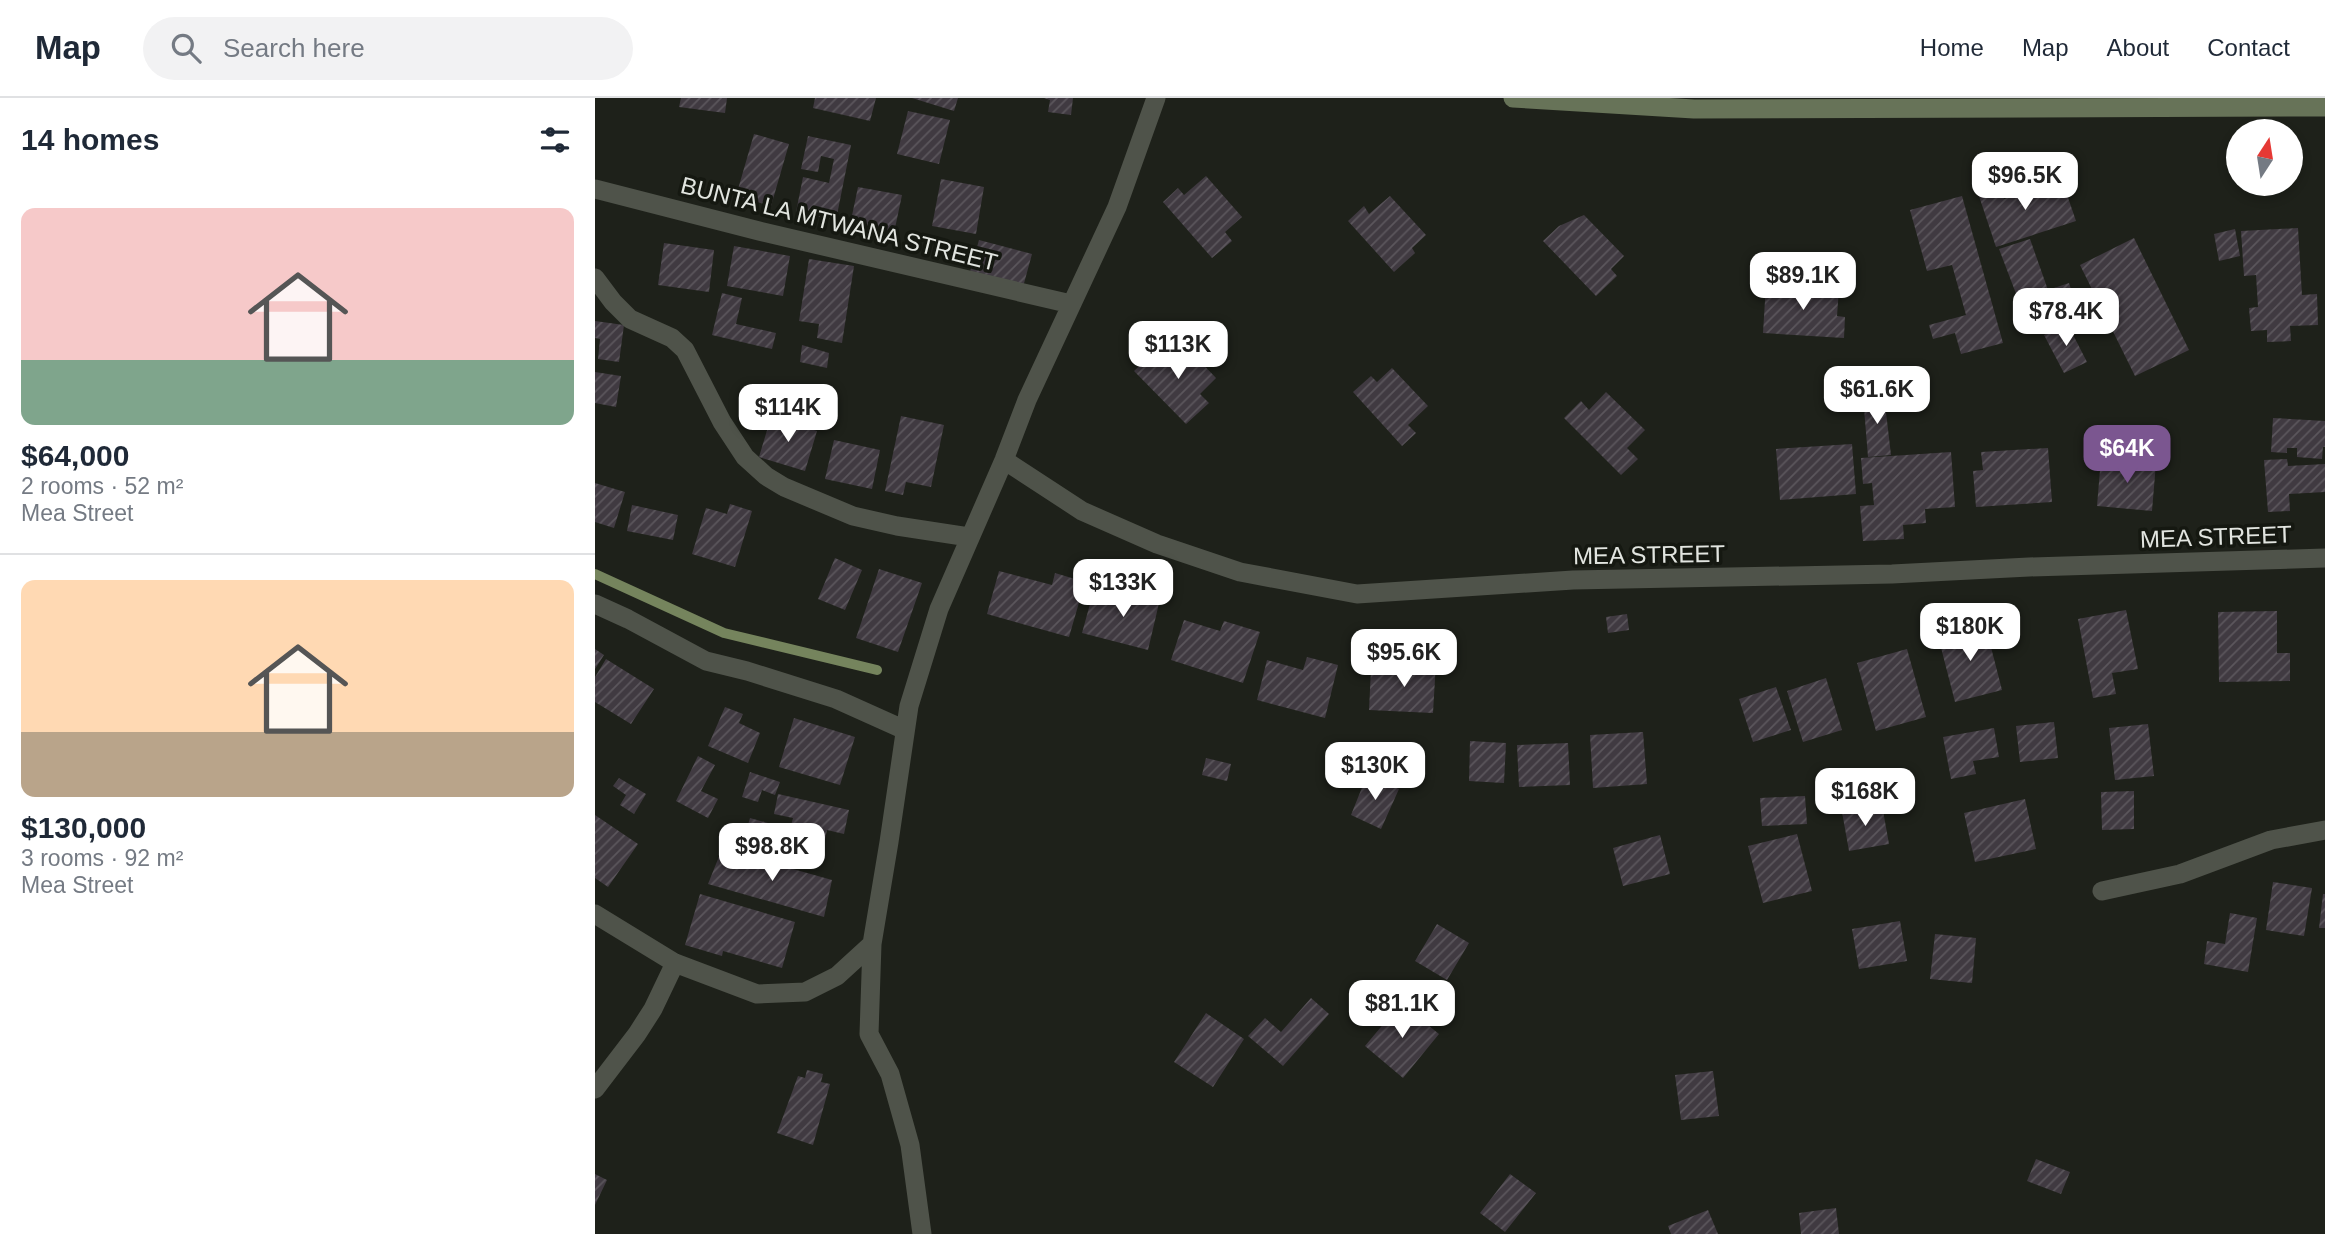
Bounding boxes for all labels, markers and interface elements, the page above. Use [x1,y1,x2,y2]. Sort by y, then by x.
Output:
search box [143,17,633,80]
text: Map [35,29,101,66]
icon: search [167,29,205,67]
text: Search here [223,33,365,63]
text: Home [1920,34,1984,61]
text: Map [2022,34,2069,61]
text: About [2107,34,2169,61]
text: Contact [2207,34,2290,61]
north arrow [2226,119,2303,196]
map controls [2226,119,2303,196]
icon: filters [536,121,574,159]
text: 14 homes [21,123,159,156]
pin: $96.5K [1968,152,2082,212]
text: $96.5K [1988,162,2062,188]
street label: BUNTA LA MTWANA STREET [678,171,1001,276]
pin: $89.1K [1746,252,1860,312]
icon: home [235,254,361,380]
text: $89.1K [1766,262,1840,288]
pin: $78.4K [2009,288,2123,348]
text: $78.4K [2029,298,2103,324]
pin: $113K [1129,322,1227,381]
text: $113K [1145,331,1211,357]
pin: $61.6K [1820,366,1934,426]
text: $61.6K [1840,376,1914,402]
pin: $114K [739,384,837,444]
text: $114K [755,394,821,420]
pin: $64K [2086,426,2168,485]
text: $64K [2100,435,2154,461]
text: $64,000 [21,439,129,472]
text: 2 rooms · 52 m² [21,473,183,499]
text: Mea Street [21,500,134,526]
street label: MEA STREET [2140,520,2293,553]
street label: MEA STREET [1573,540,1726,569]
pin: $133K [1074,560,1172,619]
text: $133K [1089,569,1157,595]
pin: $180K [1921,603,2019,663]
text: $180K [1936,613,2004,639]
icon: home [235,626,361,752]
pin: $95.6K [1347,630,1461,689]
text: $95.6K [1367,639,1441,665]
pin: $130K [1326,742,1424,802]
text: $130K [1341,752,1409,778]
pin: $168K [1816,768,1914,828]
text: $168K [1831,778,1899,804]
text: $130,000 [21,811,146,844]
pin: $98.8K [715,824,829,883]
text: $98.8K [735,833,809,859]
text: 3 rooms · 92 m² [21,845,183,871]
text: Mea Street [21,872,134,898]
pin: $81.1K [1345,981,1459,1040]
text: $81.1K [1365,990,1439,1016]

